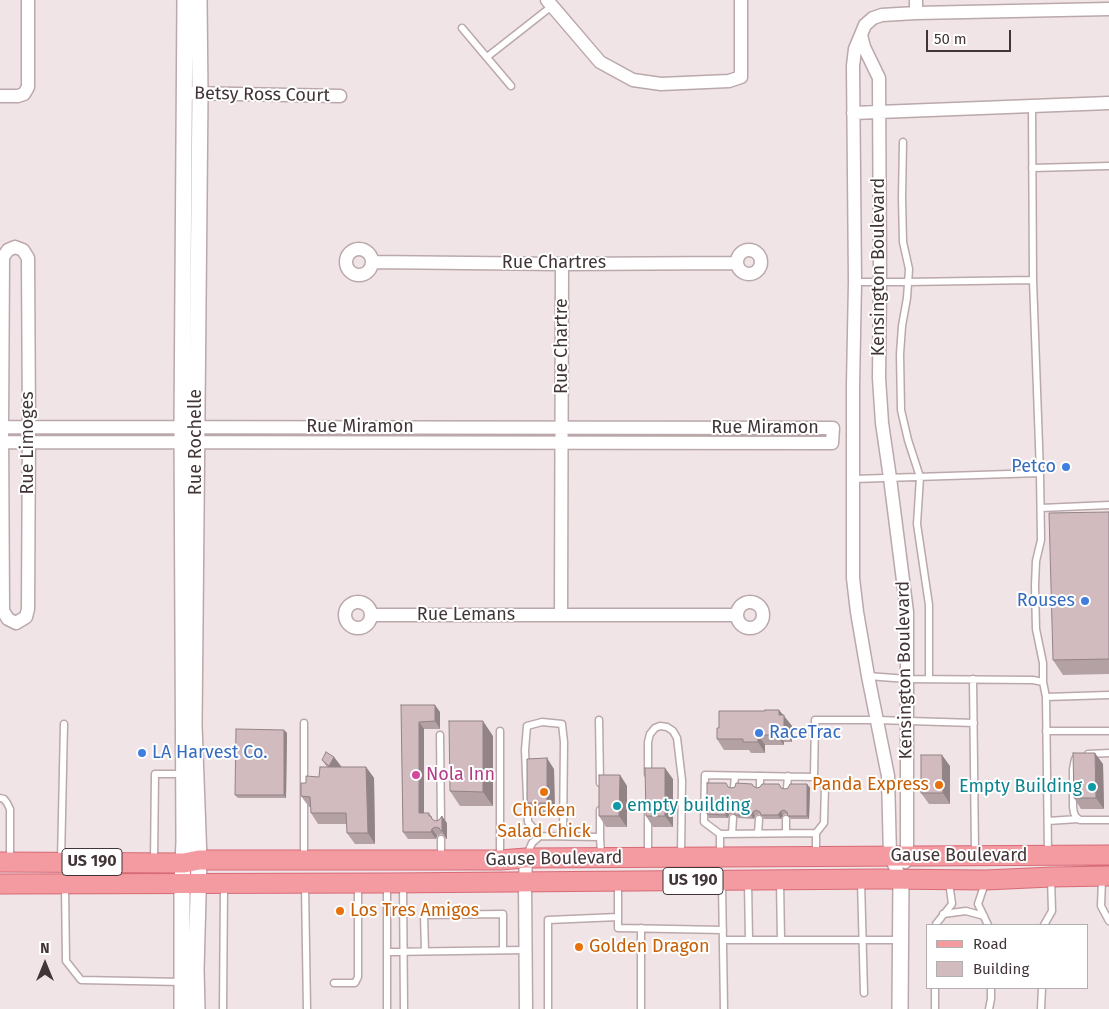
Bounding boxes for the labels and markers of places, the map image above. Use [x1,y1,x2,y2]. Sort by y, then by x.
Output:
place label: Petco [1011,456,1056,478]
marker: Petco [1060,461,1072,473]
place label: Rouses [1017,590,1075,612]
marker: Rouses [1079,595,1091,607]
place label: RaceTrac [769,722,841,744]
marker: RaceTrac [753,727,765,739]
place label: LA Harvest Co. [152,742,268,764]
marker: LA Harvest Co. [136,747,148,759]
place label: Nola Inn [426,764,495,786]
marker: Nola Inn [410,769,422,781]
place label: Panda Express [812,774,929,796]
place label: Empty Building [959,776,1082,798]
marker: Panda Express [933,779,945,791]
marker: Empty Building [1086,781,1098,793]
marker: Chicken Salad Chick [538,786,550,798]
place label: empty building [627,795,750,817]
place label: Chicken Salad Chick [497,800,591,842]
marker: empty building [611,800,623,812]
place label: Los Tres Amigos [350,900,479,922]
marker: Los Tres Amigos [334,905,346,917]
place label: Golden Dragon [589,936,710,958]
marker: Golden Dragon [573,941,585,953]

